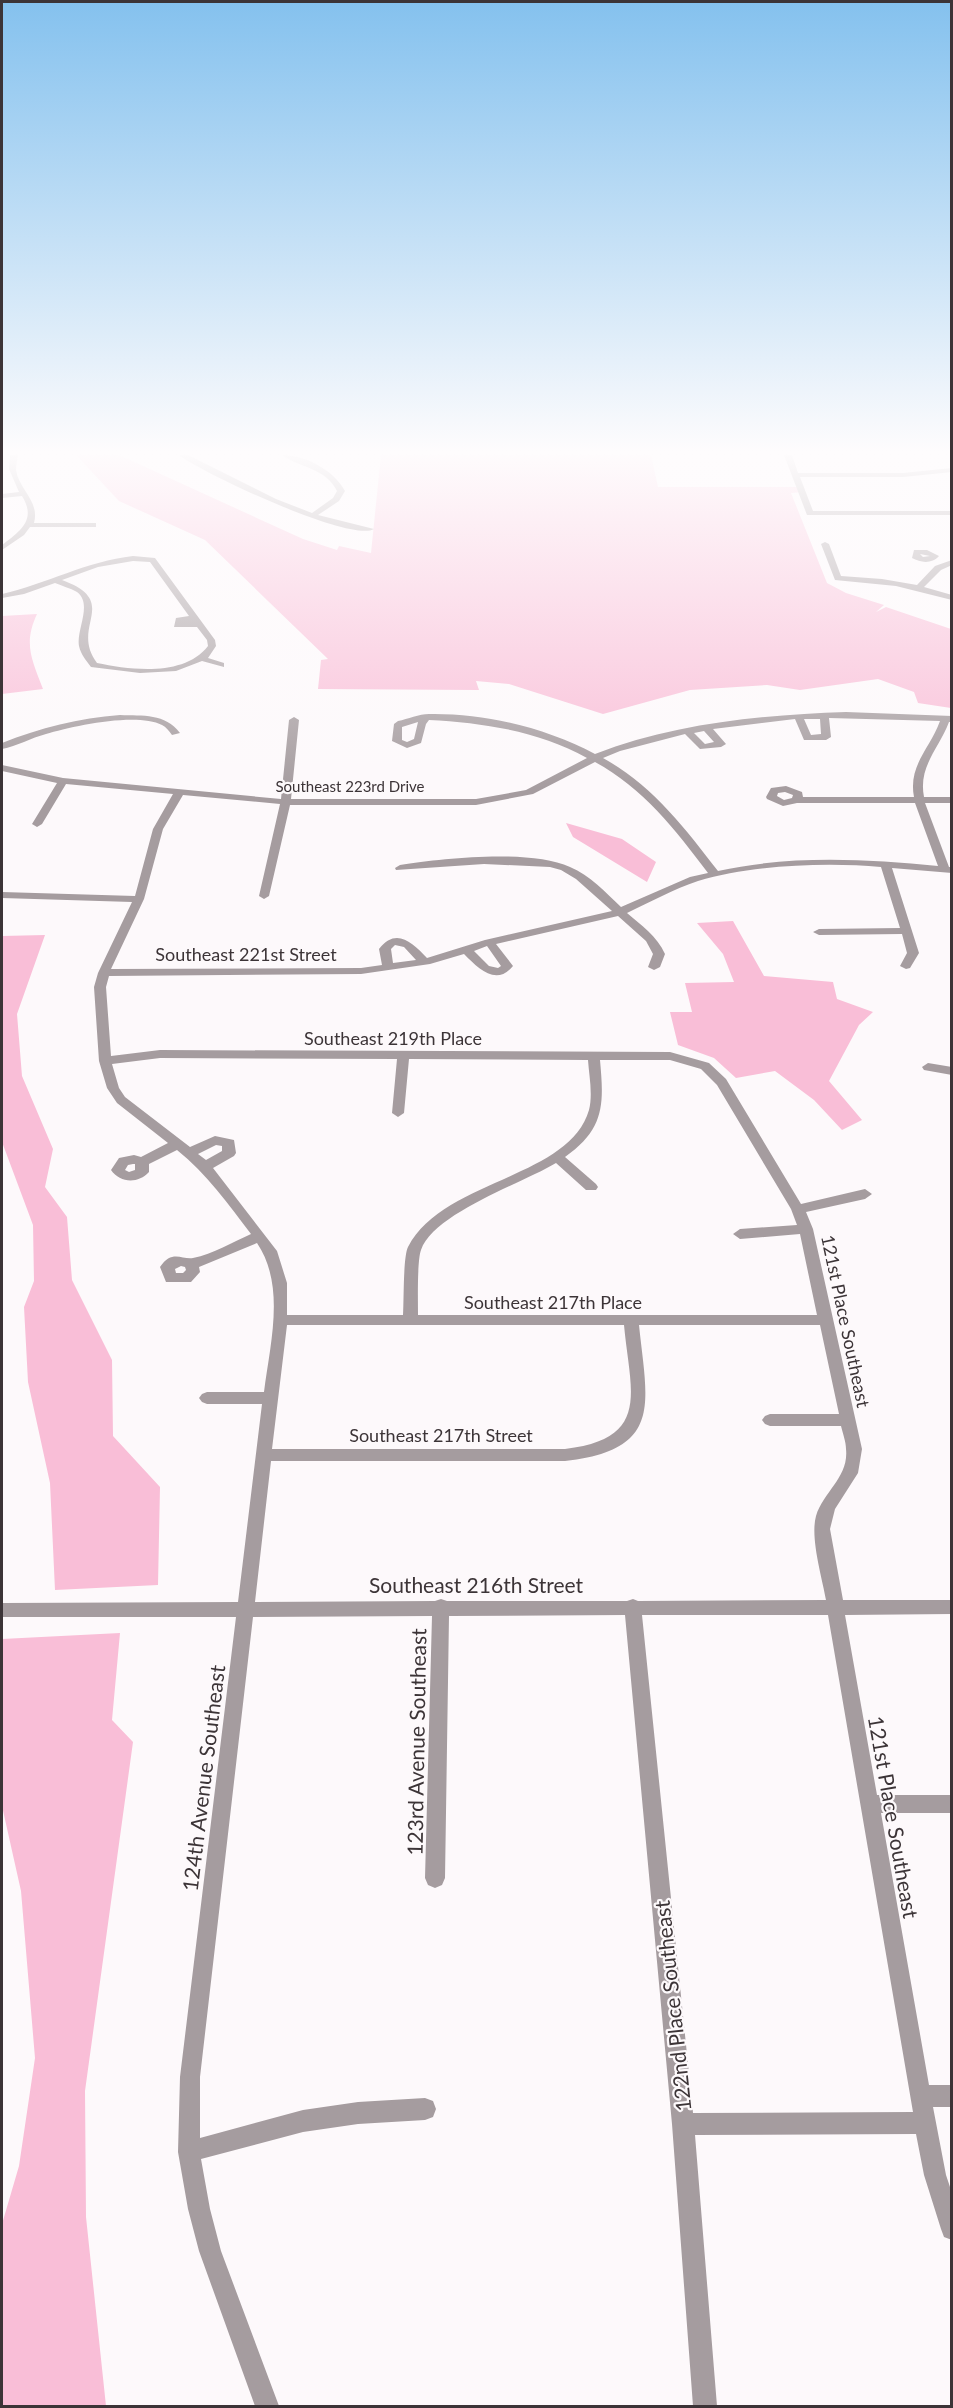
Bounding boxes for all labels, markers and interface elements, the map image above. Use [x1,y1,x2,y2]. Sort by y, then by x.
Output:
street label: Southeast 223rd Drive [275,777,425,795]
street label: Southeast 221st Street [155,943,337,965]
street label: Southeast 219th Place [304,1027,482,1049]
street label: 121st Place Southeast [817,1233,875,1410]
street label: Southeast 217th Place [464,1291,642,1313]
street label: Southeast 217th Street [349,1424,533,1446]
street label: Southeast 216th Street [369,1572,584,1597]
street label: 123rd Avenue Southeast [402,1628,430,1856]
street label: 124th Avenue Southeast [177,1663,229,1893]
street label: 121st Place Southeast [864,1714,924,1921]
street label: 122nd Place Southeast [648,1899,696,2113]

